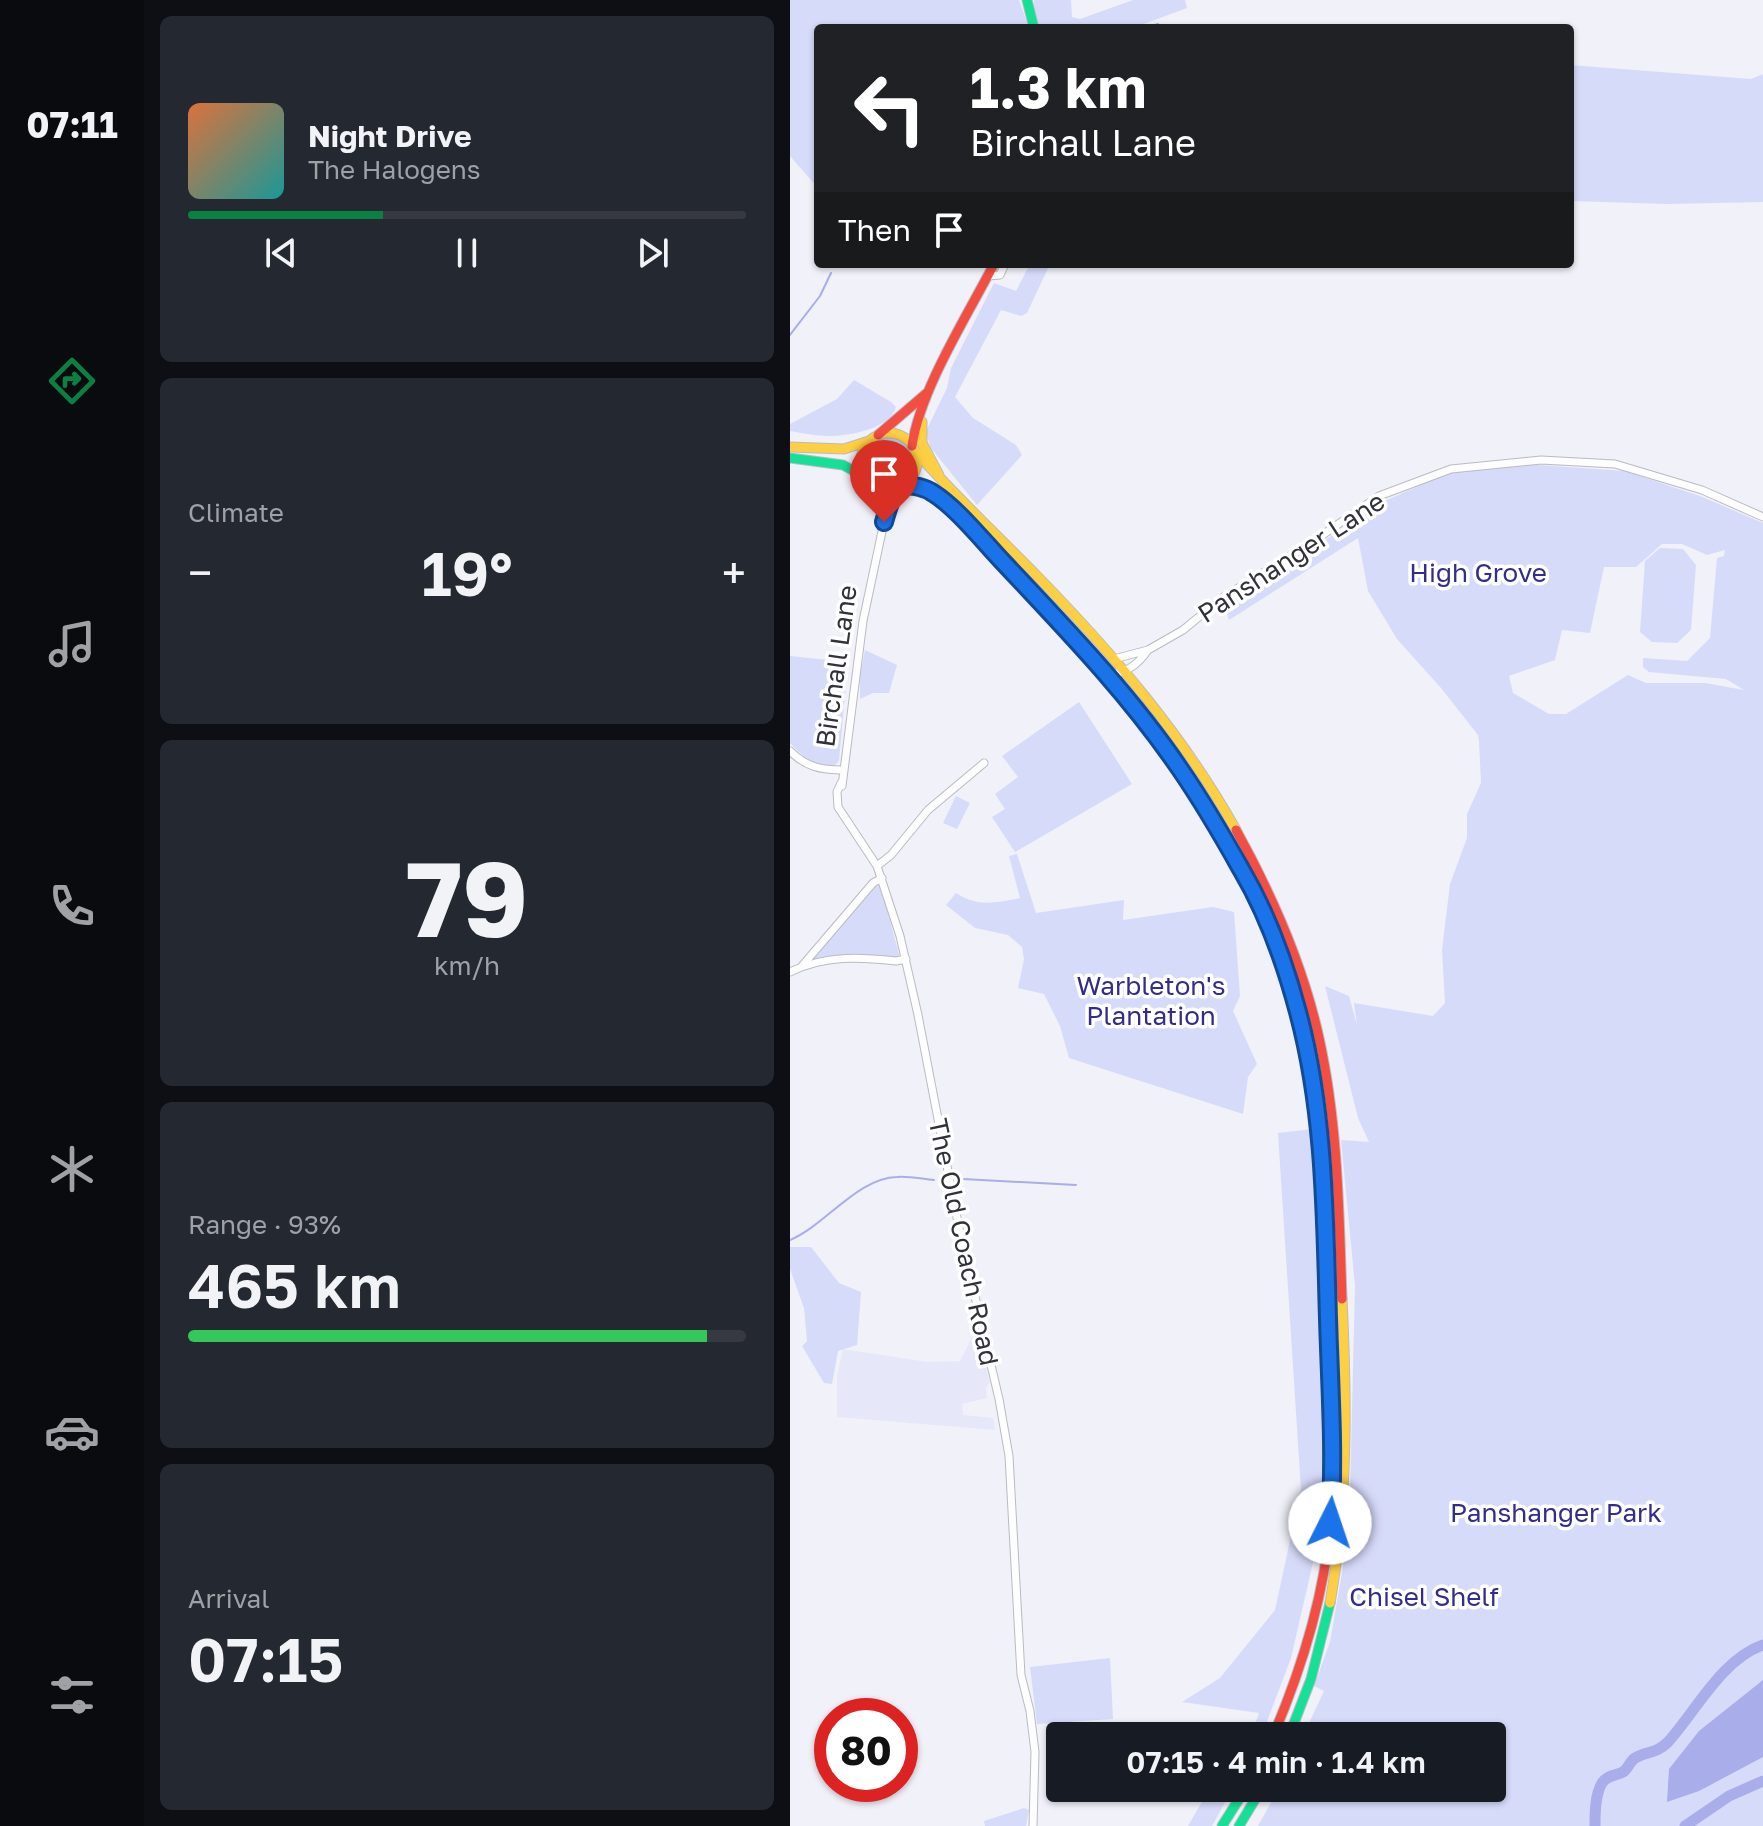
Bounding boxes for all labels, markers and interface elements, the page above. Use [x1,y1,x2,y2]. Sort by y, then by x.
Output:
text: 1.3 km [970,53,1146,120]
icon: left [838,56,942,160]
text: 07:11 [26,103,118,146]
text: Night Drive [308,118,472,154]
text: Birchall Lane [970,121,1196,164]
text: The Halogens [308,154,481,185]
icon: arrive [927,208,971,252]
text: Then [838,212,911,248]
icon: previous [259,231,303,275]
icon: pause [445,231,489,275]
icon: next [631,231,675,275]
icon: directions [44,353,100,409]
pin [850,440,918,522]
icon: arrive [862,452,906,496]
street label: Panshanger Lane [1192,485,1390,629]
text: Climate [188,497,284,528]
text: 19° [421,537,513,609]
text: − [188,546,212,599]
text: + [722,546,746,599]
park label: High Grove [1409,557,1547,588]
street label: Birchall Lane [809,583,863,749]
icon: music [44,616,100,672]
text: 79 [406,835,528,960]
icon: phone [44,878,100,934]
text: km/h [434,950,500,981]
park label: Warbleton's Plantation [1076,970,1226,1031]
street label: The Old Coach Road [923,1116,1005,1368]
icon: climate [44,1141,100,1197]
text: Range · 93% [188,1209,341,1240]
text: 465 km [188,1249,401,1321]
icon: car [44,1404,100,1460]
position arrow [1288,1481,1372,1565]
park label: Panshanger Park [1450,1497,1662,1528]
park label: Chisel Shelf [1349,1581,1499,1612]
text: Arrival [188,1583,269,1614]
text: 07:15 [188,1623,344,1695]
icon: filters [44,1667,100,1723]
speed limit sign: 80 [814,1698,918,1802]
text: 07:15 · 4 min · 1.4 km [1126,1744,1426,1780]

